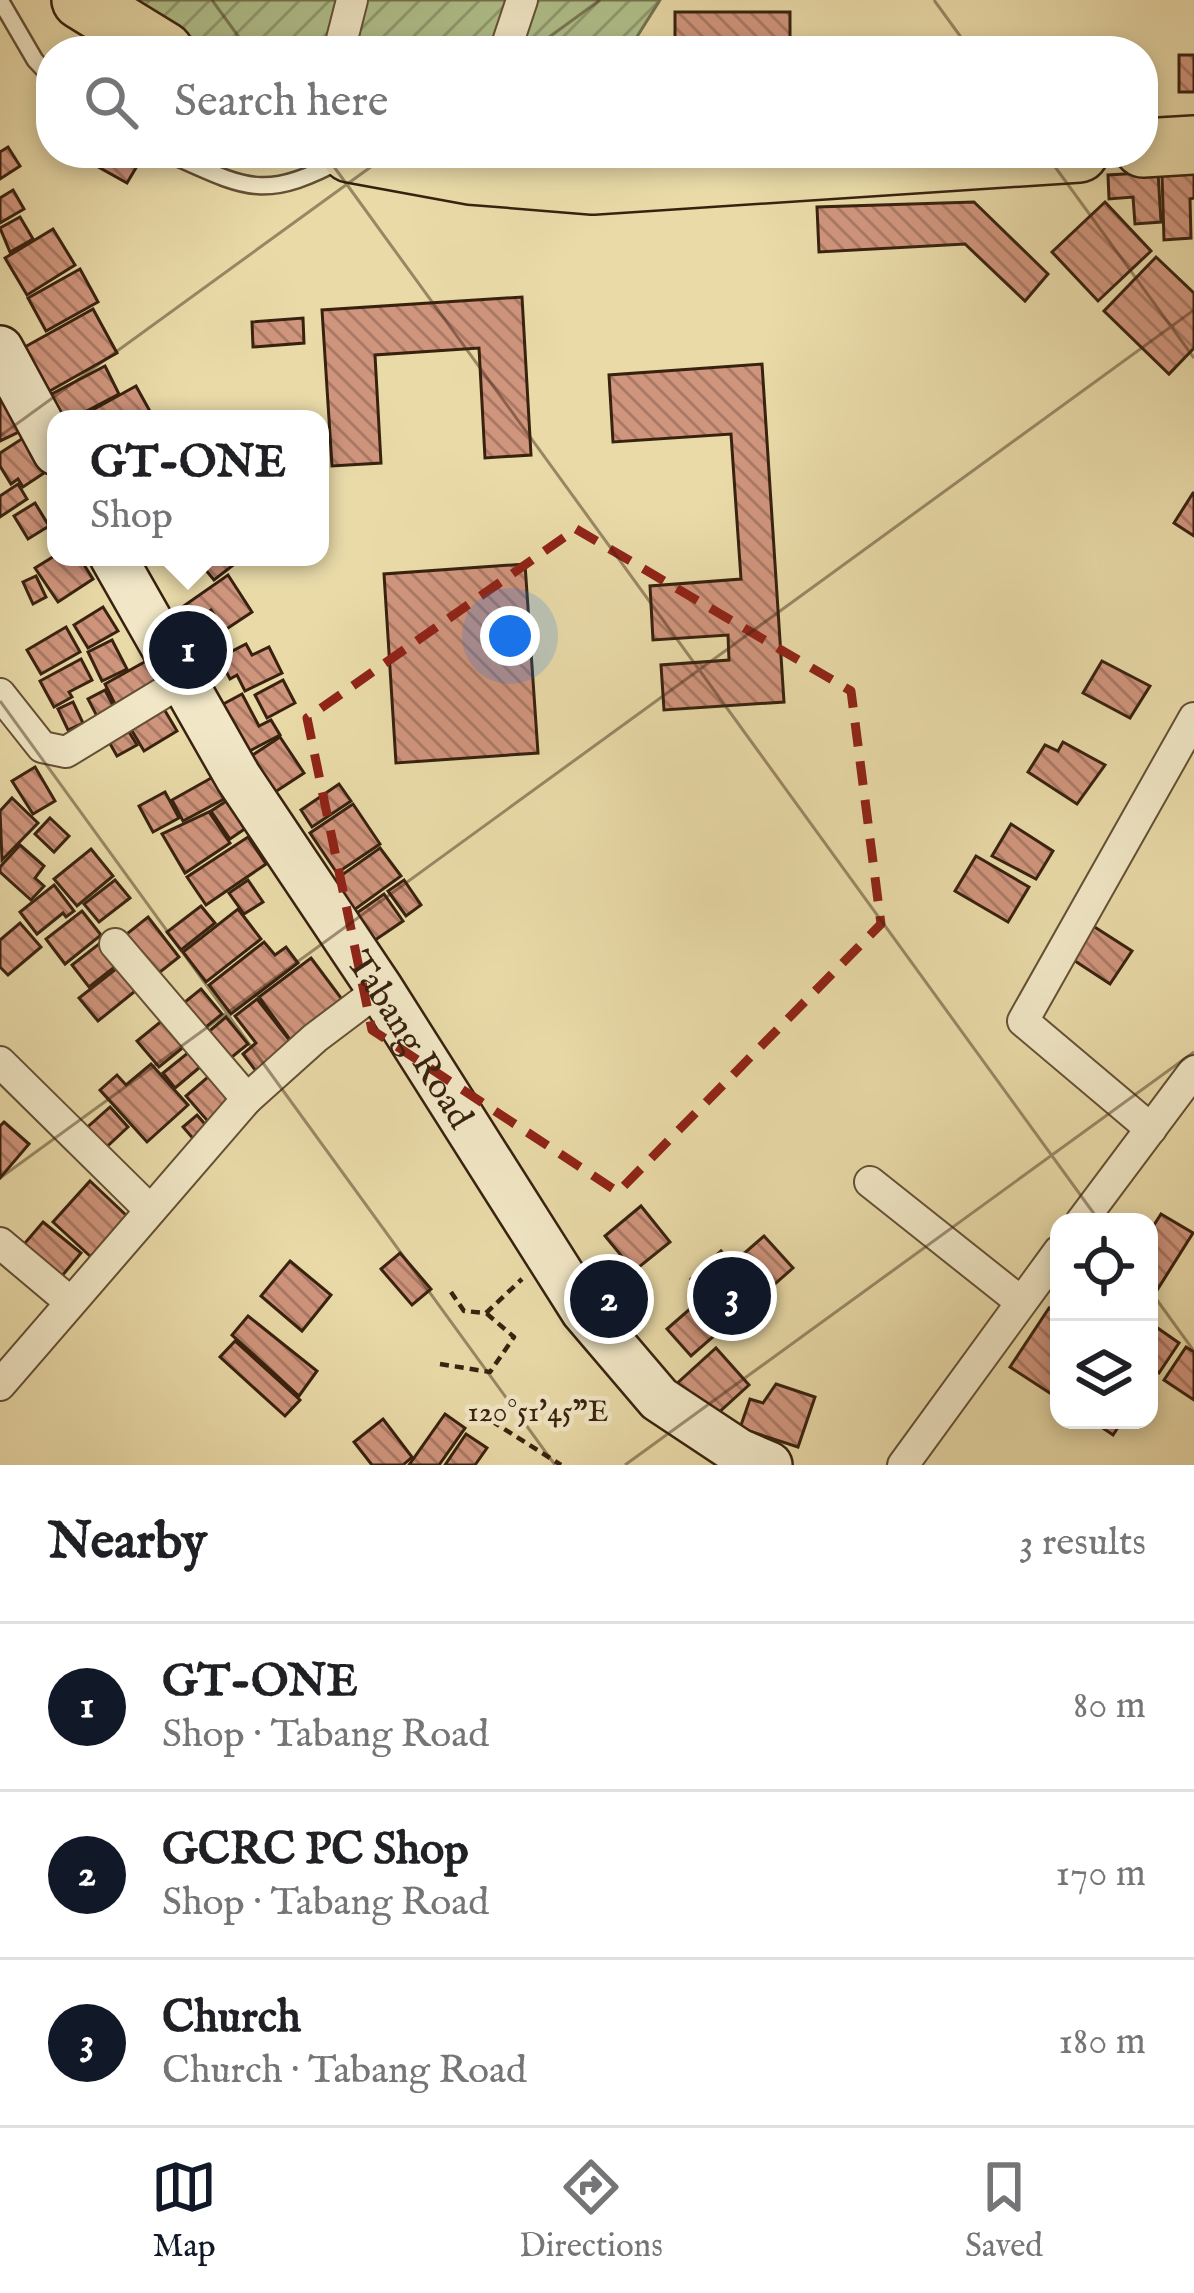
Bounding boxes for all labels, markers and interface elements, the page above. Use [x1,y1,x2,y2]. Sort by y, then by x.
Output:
search box [36,36,1158,168]
icon: search [78,69,144,135]
text: Search here [174,74,388,131]
popup [47,410,329,566]
text: GT-ONE [90,435,286,492]
text: Shop [90,492,173,541]
pin: 1 [149,605,227,695]
your location [480,606,540,666]
street label: Tabang Road [335,943,483,1139]
map controls [1050,1213,1158,1429]
button: locate [1050,1213,1158,1321]
pin: 3 [693,1251,771,1341]
pin: 2 [570,1254,648,1344]
button: layers [1050,1321,1158,1429]
text: 120°51'45"E [468,1394,608,1432]
text: Nearby [48,1511,207,1576]
text: 3 results [1019,1519,1146,1568]
text: GT-ONE [162,1654,358,1711]
text: 1 [80,1682,94,1731]
text: 80 m [1073,1682,1146,1731]
text: Shop · Tabang Road [162,1711,489,1760]
text: GCRC PC Shop [162,1822,469,1879]
text: 2 [78,1850,96,1899]
text: 170 m [1055,1850,1146,1899]
text: Shop · Tabang Road [162,1879,489,1928]
text: Church [162,1990,301,2047]
text: 3 [80,2018,94,2067]
text: 180 m [1058,2018,1146,2067]
text: Church · Tabang Road [162,2047,527,2096]
tab: Map [151,2154,217,2268]
tab: Directions [519,2154,663,2268]
tab: Saved [965,2154,1043,2268]

